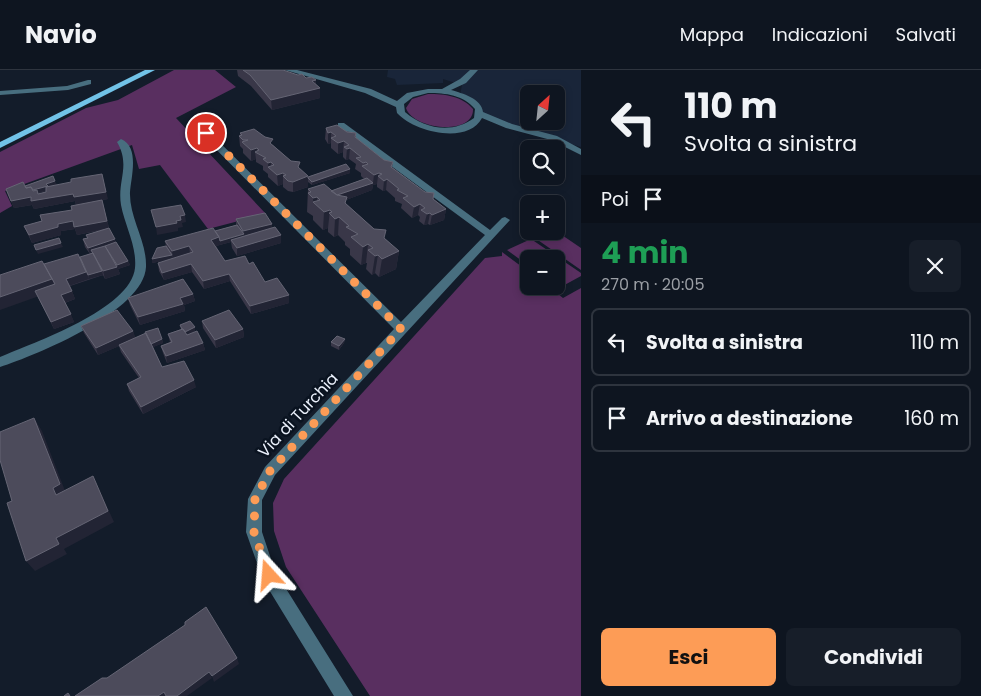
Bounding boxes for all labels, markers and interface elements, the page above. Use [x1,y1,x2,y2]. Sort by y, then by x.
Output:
text: Navio [25,18,97,51]
text: Mappa [680,22,744,47]
text: Indicazioni [772,22,868,47]
text: Salvati [896,22,956,47]
text: 110 m [684,81,778,130]
north arrow [520,85,565,130]
map controls [520,85,565,295]
icon: left [601,90,666,155]
pin [185,112,227,154]
icon: arrive [192,119,220,147]
text: Svolta a sinistra [684,128,857,159]
button: search [520,140,565,185]
icon: arrive [639,185,667,213]
text: Poi [601,186,629,213]
button: + [520,195,565,240]
text: 4 min [601,231,689,274]
button: close [909,240,961,292]
button: − [520,250,565,295]
text: 270 m · 20:05 [601,273,704,296]
icon: left [603,328,631,356]
text: Svolta a sinistra [646,329,803,356]
text: 110 m [910,329,959,356]
street label: Via di Turchia [253,368,343,462]
icon: arrive [603,404,631,432]
text: Arrivo a destinazione [646,405,853,432]
text: 160 m [904,405,959,432]
position arrow [242,548,294,600]
button: Esci [601,628,776,686]
button: Condividi [786,628,961,686]

